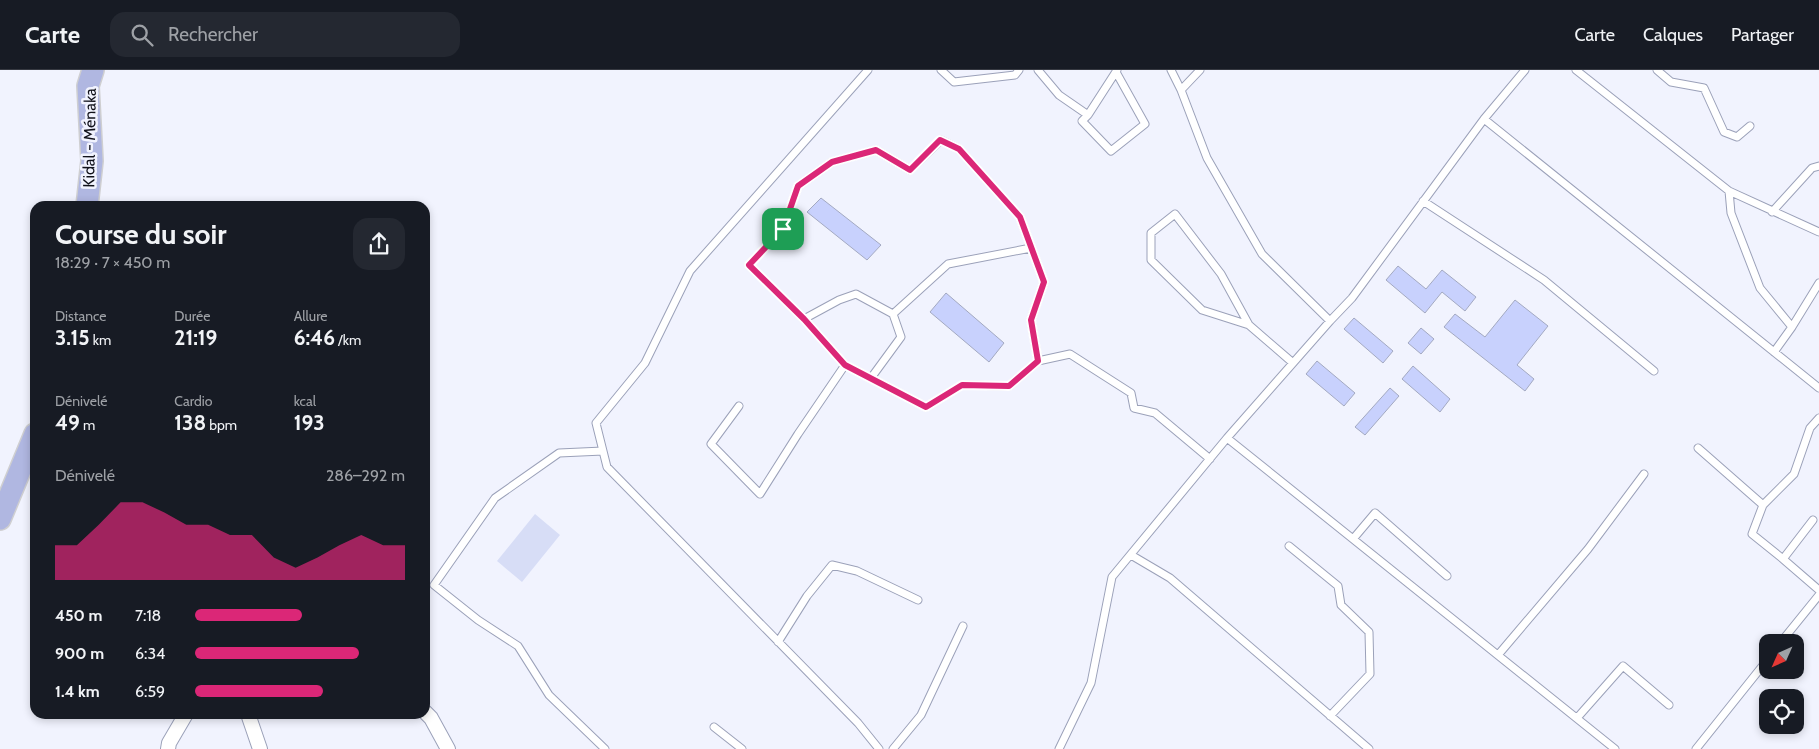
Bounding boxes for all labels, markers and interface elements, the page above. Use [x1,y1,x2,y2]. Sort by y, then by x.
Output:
search box [110,12,460,57]
text: Carte [25,20,80,49]
icon: search [128,21,156,49]
text: Rechercher [168,23,258,46]
text: Carte [1574,24,1615,46]
text: Calques [1643,24,1703,46]
text: Partager [1731,24,1794,46]
street label: Kidal - Ménaka [79,88,100,188]
pin [762,208,804,250]
icon: arrive [769,215,797,243]
text: Course du soir [55,217,227,251]
button: share [353,218,405,270]
text: 18:29 · 7 × 450 m [55,253,170,272]
text: Distance [55,307,107,325]
text: Durée [174,307,210,325]
text: Allure [294,307,328,325]
text: 3.15 [55,325,90,350]
text: 21:19 [174,325,217,350]
text: 6:46 [294,325,335,350]
text: km [90,331,111,349]
text: /km [335,331,361,349]
text: Dénivelé [55,392,107,410]
text: Cardio [174,392,212,410]
text: kcal [294,392,316,410]
text: 49 [55,410,80,435]
text: 138 [174,410,206,435]
text: 193 [294,410,325,435]
text: m [80,416,95,434]
text: bpm [206,416,237,434]
text: Dénivelé [55,466,115,485]
text: 286–292 m [326,466,405,485]
text: 450 m [55,606,102,625]
text: 7:18 [135,606,161,625]
north arrow [1759,634,1804,679]
map controls [1759,634,1804,734]
text: 900 m [55,644,104,663]
text: 6:34 [135,644,165,663]
text: 1.4 km [55,682,100,701]
text: 6:59 [135,682,165,701]
button: locate [1759,689,1804,734]

